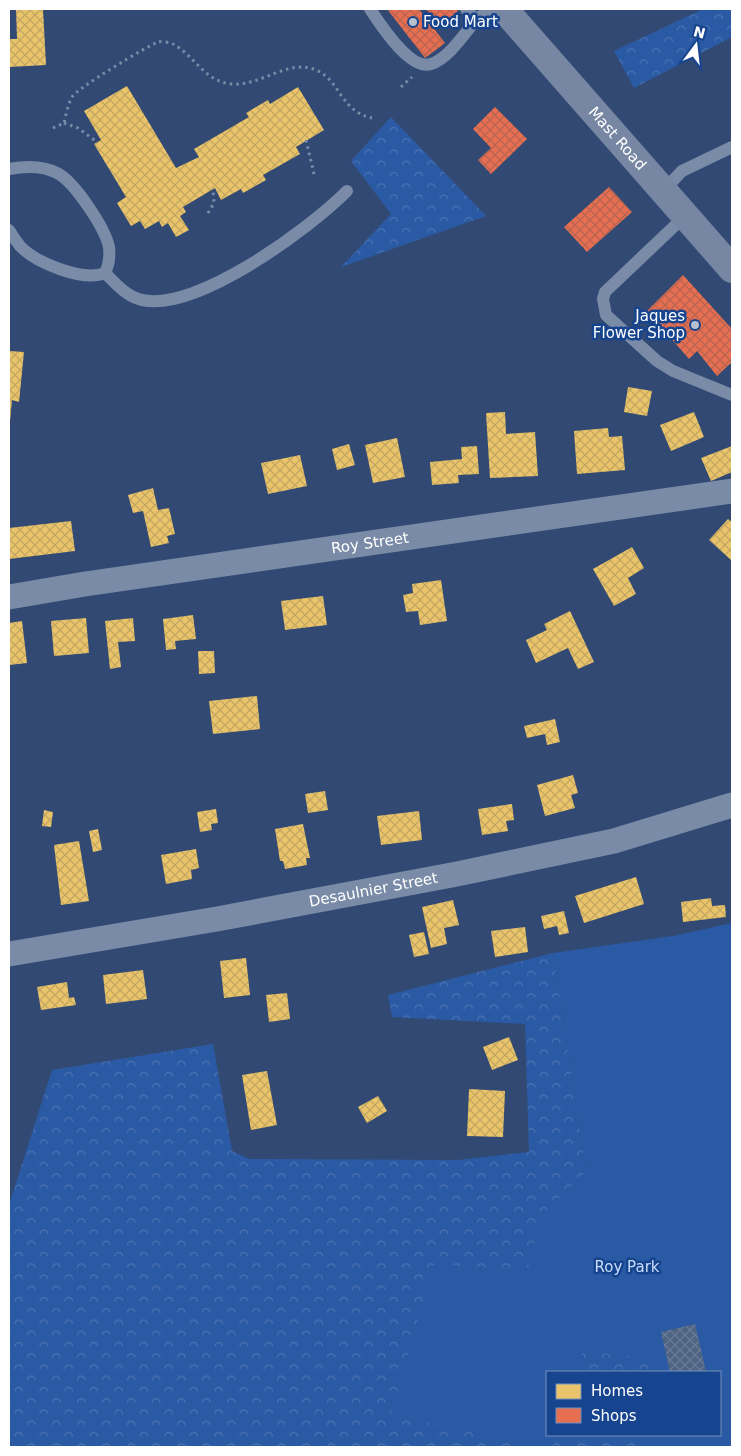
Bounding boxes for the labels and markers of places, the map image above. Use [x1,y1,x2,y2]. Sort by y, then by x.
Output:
place label: Food Mart [423,13,498,31]
marker: Food Mart [407,16,419,28]
place label: Jaques Flower Shop [593,307,685,342]
marker: Jaques Flower Shop [689,319,701,331]

